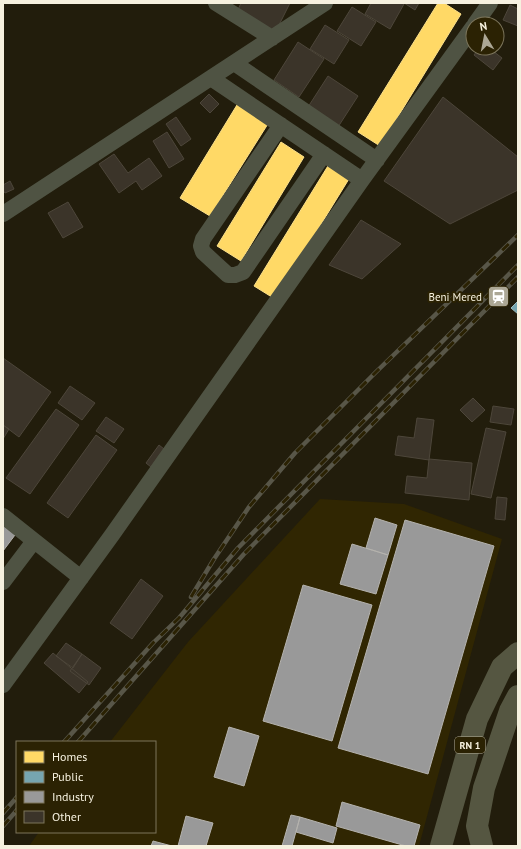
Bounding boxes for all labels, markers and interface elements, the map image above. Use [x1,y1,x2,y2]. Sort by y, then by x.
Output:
north arrow [465,16,505,56]
text: N [478,19,488,34]
station icon: Beni Mered [485,284,511,310]
place label: Beni Mered [429,290,482,304]
road number: RN 1 [455,737,485,753]
legend [16,741,156,833]
text: Homes [52,749,87,764]
text: Public [52,769,84,784]
text: Industry [52,789,94,804]
text: Other [52,809,81,824]

